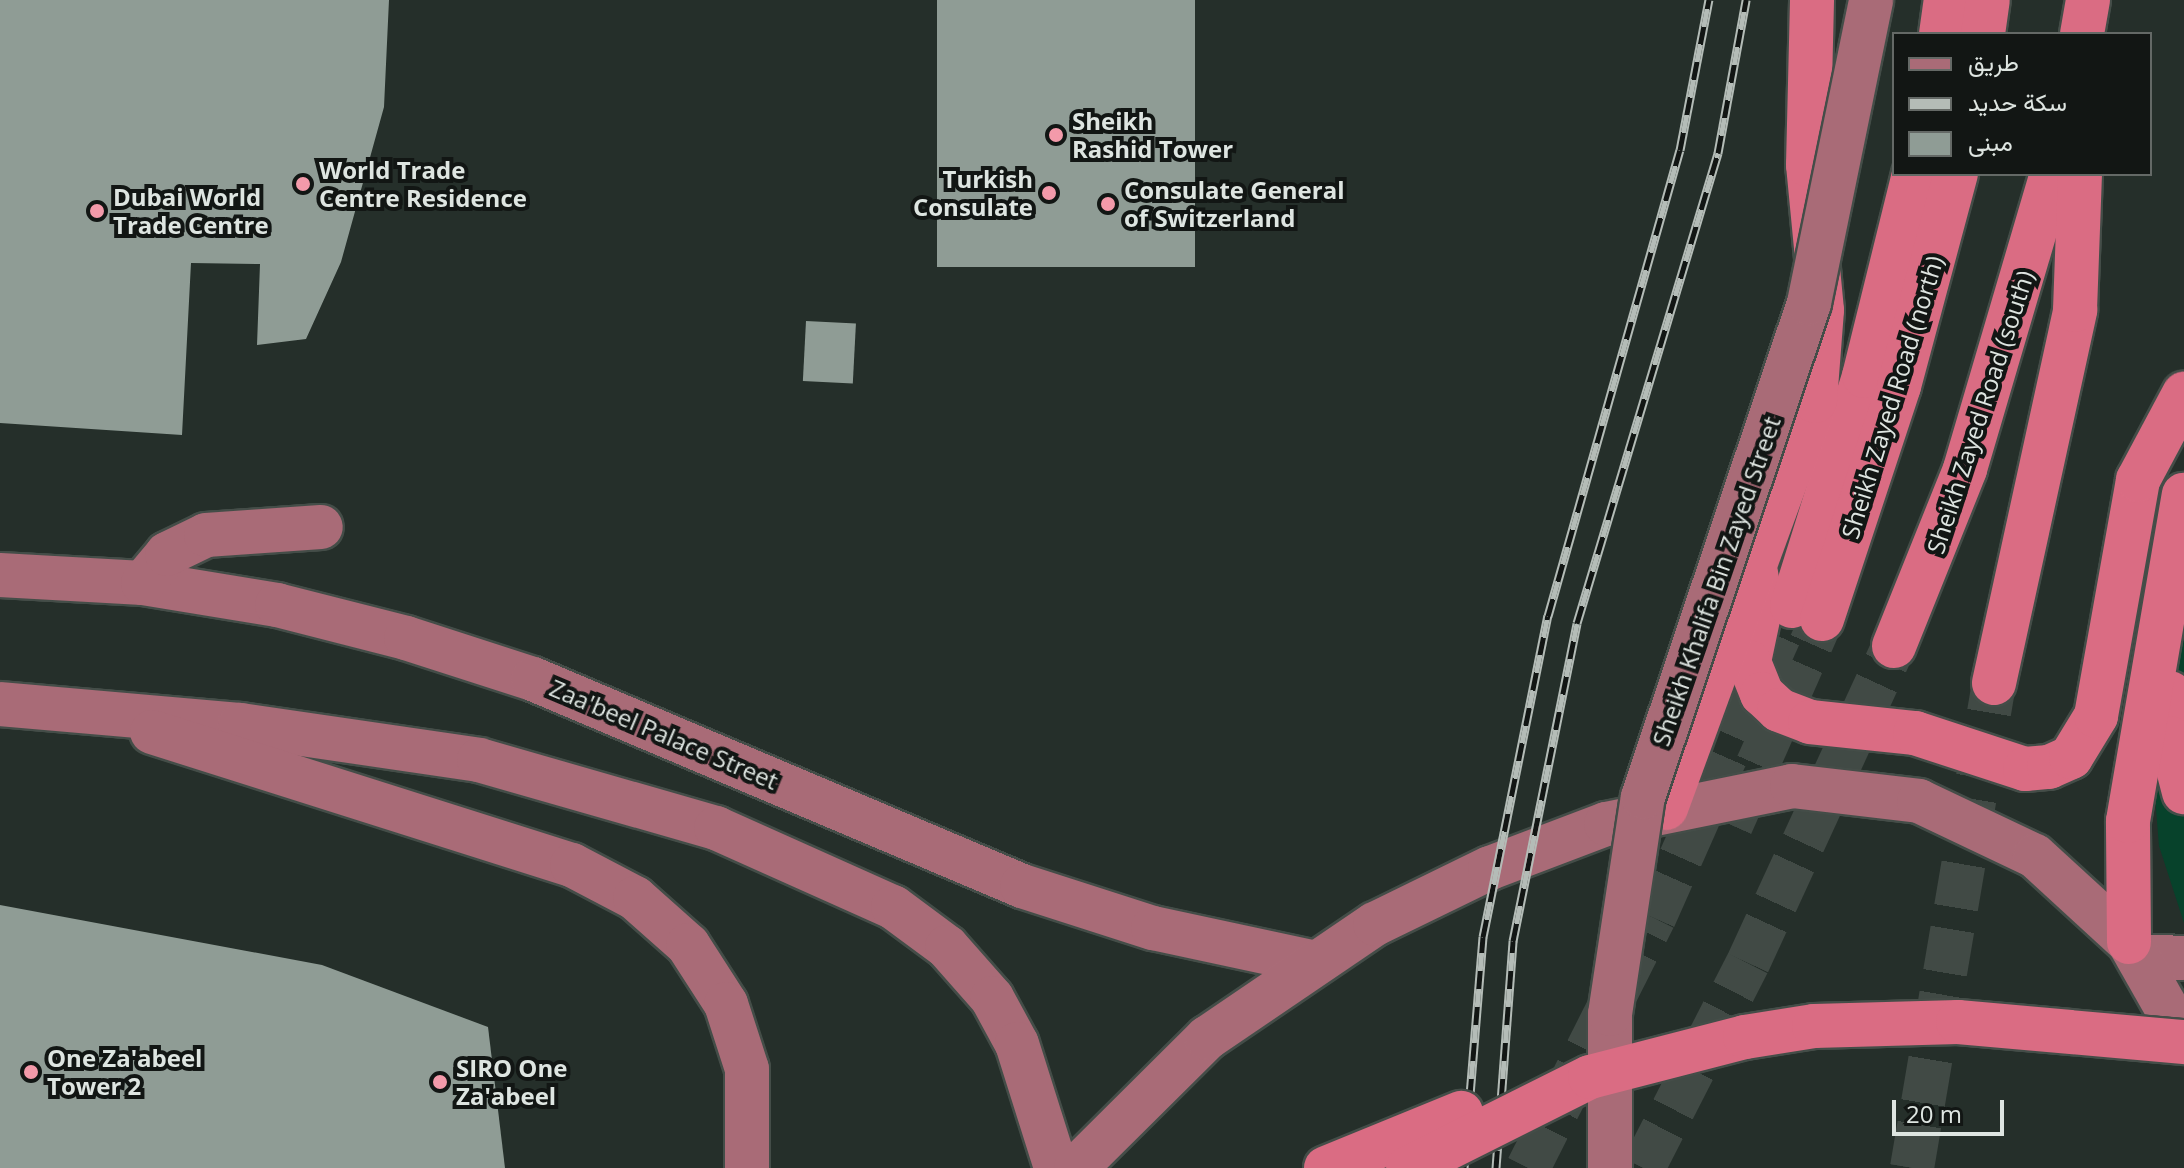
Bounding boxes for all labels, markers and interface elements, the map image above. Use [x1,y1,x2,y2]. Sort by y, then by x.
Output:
legend [1892,32,2152,176]
text: طريق [1968,45,2019,78]
text: سكة حديد [1968,85,2067,118]
place label: Sheikh Rashid Tower [1072,107,1233,163]
text: مبنى [1968,125,2013,158]
marker: Sheikh Rashid Tower [1047,126,1065,144]
place label: World Trade Centre Residence [319,156,527,212]
place label: Turkish Consulate [913,165,1033,221]
marker: World Trade Centre Residence [294,175,312,193]
place label: Consulate General of Switzerland [1124,176,1345,232]
place label: Dubai World Trade Centre [113,183,269,239]
marker: Turkish Consulate [1040,184,1058,202]
marker: Consulate General of Switzerland [1099,195,1117,213]
marker: Dubai World Trade Centre [88,202,106,220]
street label: Sheikh Zayed Road (north) [1835,252,1949,542]
street label: Sheikh Zayed Road (south) [1921,267,2039,557]
street label: Sheikh Khalifa Bin Zayed Street [1646,412,1786,750]
street label: Zaa'beel Palace Street [546,673,782,795]
place label: One Za'abeel Tower 2 [47,1044,202,1100]
place label: SIRO One Za'abeel [456,1054,567,1110]
marker: One Za'abeel Tower 2 [22,1063,40,1081]
marker: SIRO One Za'abeel [431,1073,449,1091]
scale bar [1896,1084,2008,1134]
text: 20 m [1906,1097,1962,1130]

